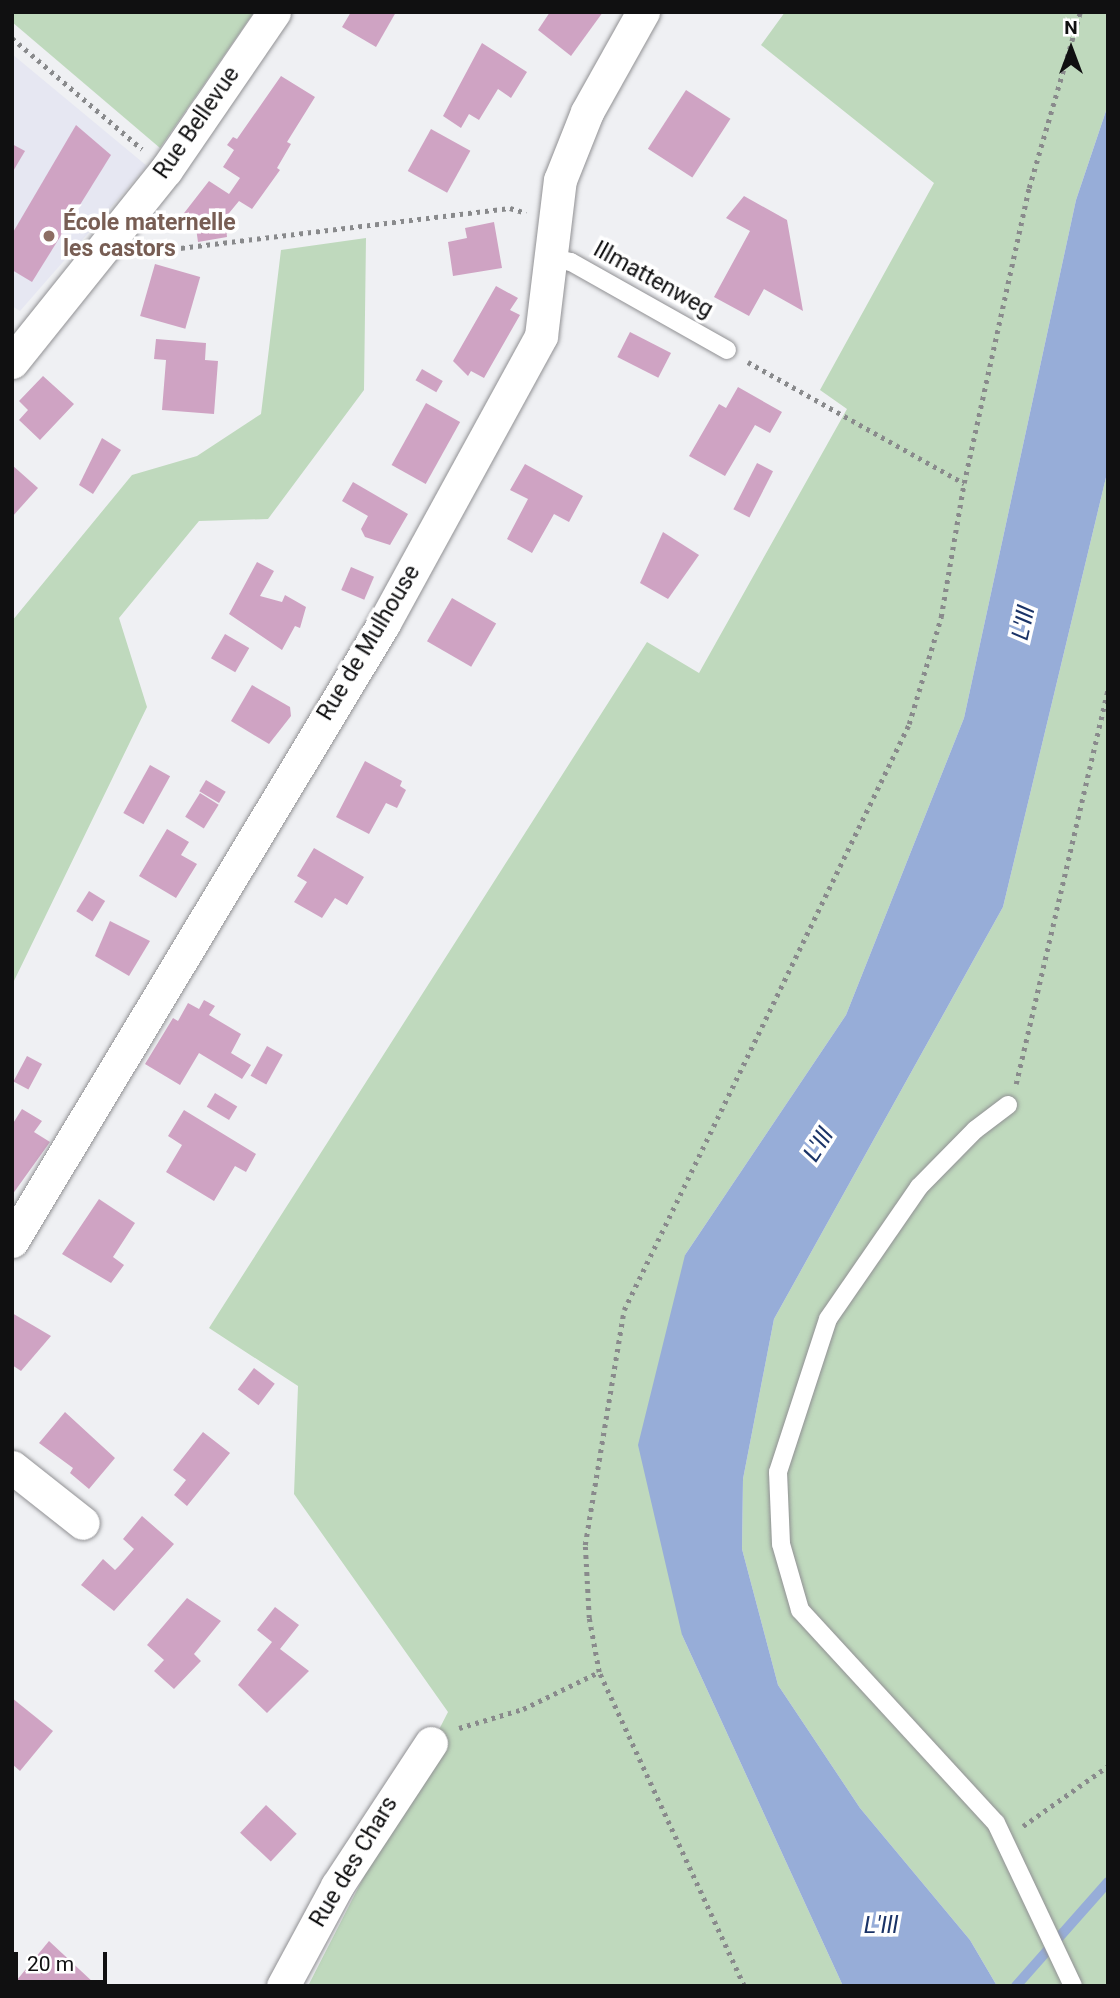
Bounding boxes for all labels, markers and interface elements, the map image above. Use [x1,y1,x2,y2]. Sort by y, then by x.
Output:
north arrow [1036,14,1106,84]
text: N [1064,16,1078,39]
street label: Rue Bellevue [148,62,246,184]
place label: École maternelle les castors [63,209,236,263]
marker: École maternelle les castors [41,228,57,244]
street label: Illmattenweg [588,236,718,324]
street label: Rue de Mulhouse [312,560,426,726]
water label: L'Ill [1006,603,1042,643]
water label: L'Ill [798,1123,840,1167]
street label: Rue des Chars [304,1792,404,1932]
water label: L'Ill [864,1912,898,1940]
scale bar [18,1938,110,1982]
text: 20 m [27,1952,74,1976]

